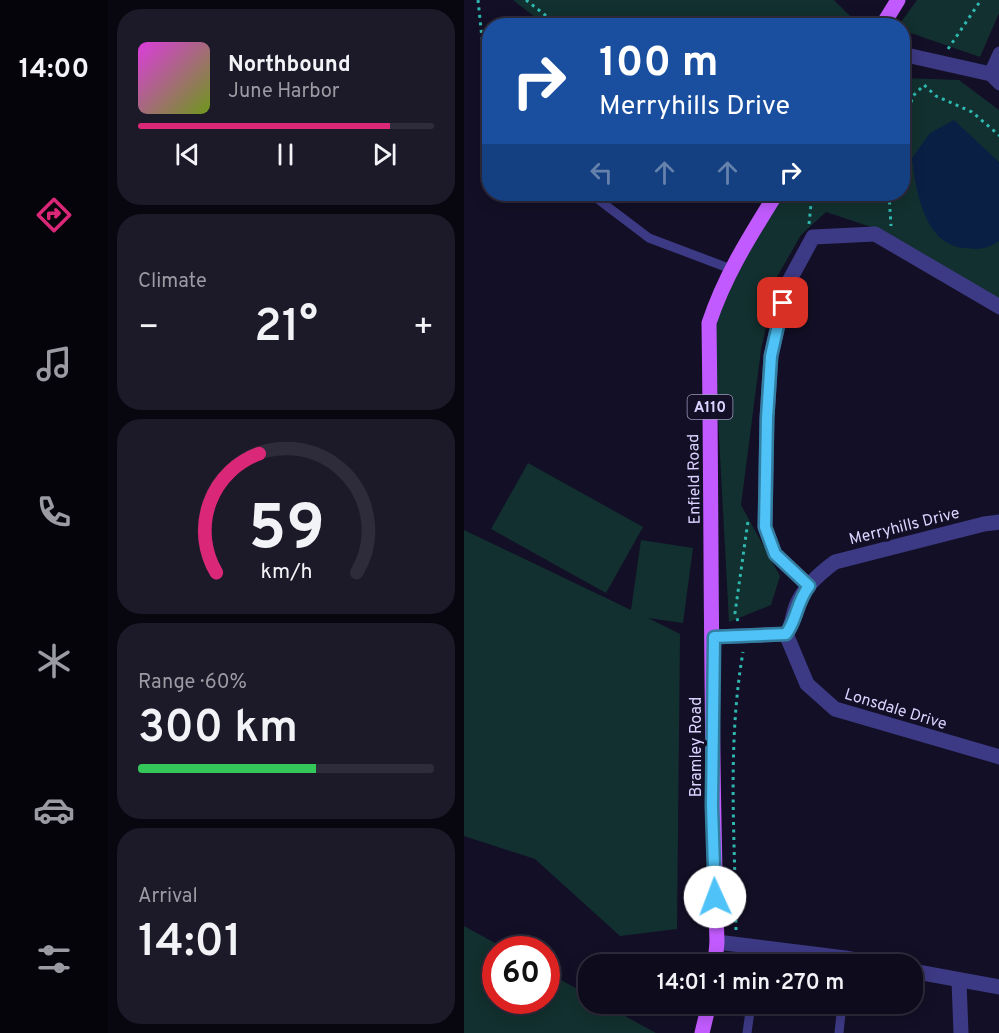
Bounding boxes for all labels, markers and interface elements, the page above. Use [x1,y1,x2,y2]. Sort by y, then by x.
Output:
text: 100 m [599,38,718,91]
icon: right [500,42,578,120]
text: Northbound [228,52,351,79]
text: 14:00 [19,53,89,87]
text: June Harbor [228,79,340,105]
text: Merryhills Drive [599,90,790,124]
icon: previous [171,138,204,171]
icon: pause [269,138,302,171]
icon: next [368,138,401,171]
icon: left [585,156,618,189]
icon: ahead [648,156,681,189]
icon: ahead [711,156,744,189]
icon: right [774,156,807,189]
icon: directions [33,194,75,236]
text: Climate [138,269,207,295]
pin [757,277,808,328]
icon: arrive [766,286,799,319]
text: 21° [254,300,318,357]
text: − [138,308,159,350]
text: + [413,308,434,350]
icon: music [33,343,75,385]
road number: A110 [688,395,732,419]
street label: Enfield Road [684,434,706,524]
icon: phone [33,491,75,533]
text: 59 [248,493,324,572]
street label: Merryhills Drive [847,504,962,550]
text: km/h [260,560,312,587]
icon: climate [33,640,75,682]
text: Range · 60% [138,670,247,696]
street label: Lonsdale Drive [842,685,949,735]
street label: Bramley Road [687,697,707,797]
text: 300 km [138,701,298,758]
icon: car [33,789,75,831]
position arrow [683,865,747,929]
text: Arrival [138,884,198,910]
text: 14:01 [138,915,242,972]
speed limit sign: 60 [482,936,560,1014]
icon: filters [33,938,75,980]
text: 14:01 · 1 min · 270 m [657,970,844,997]

